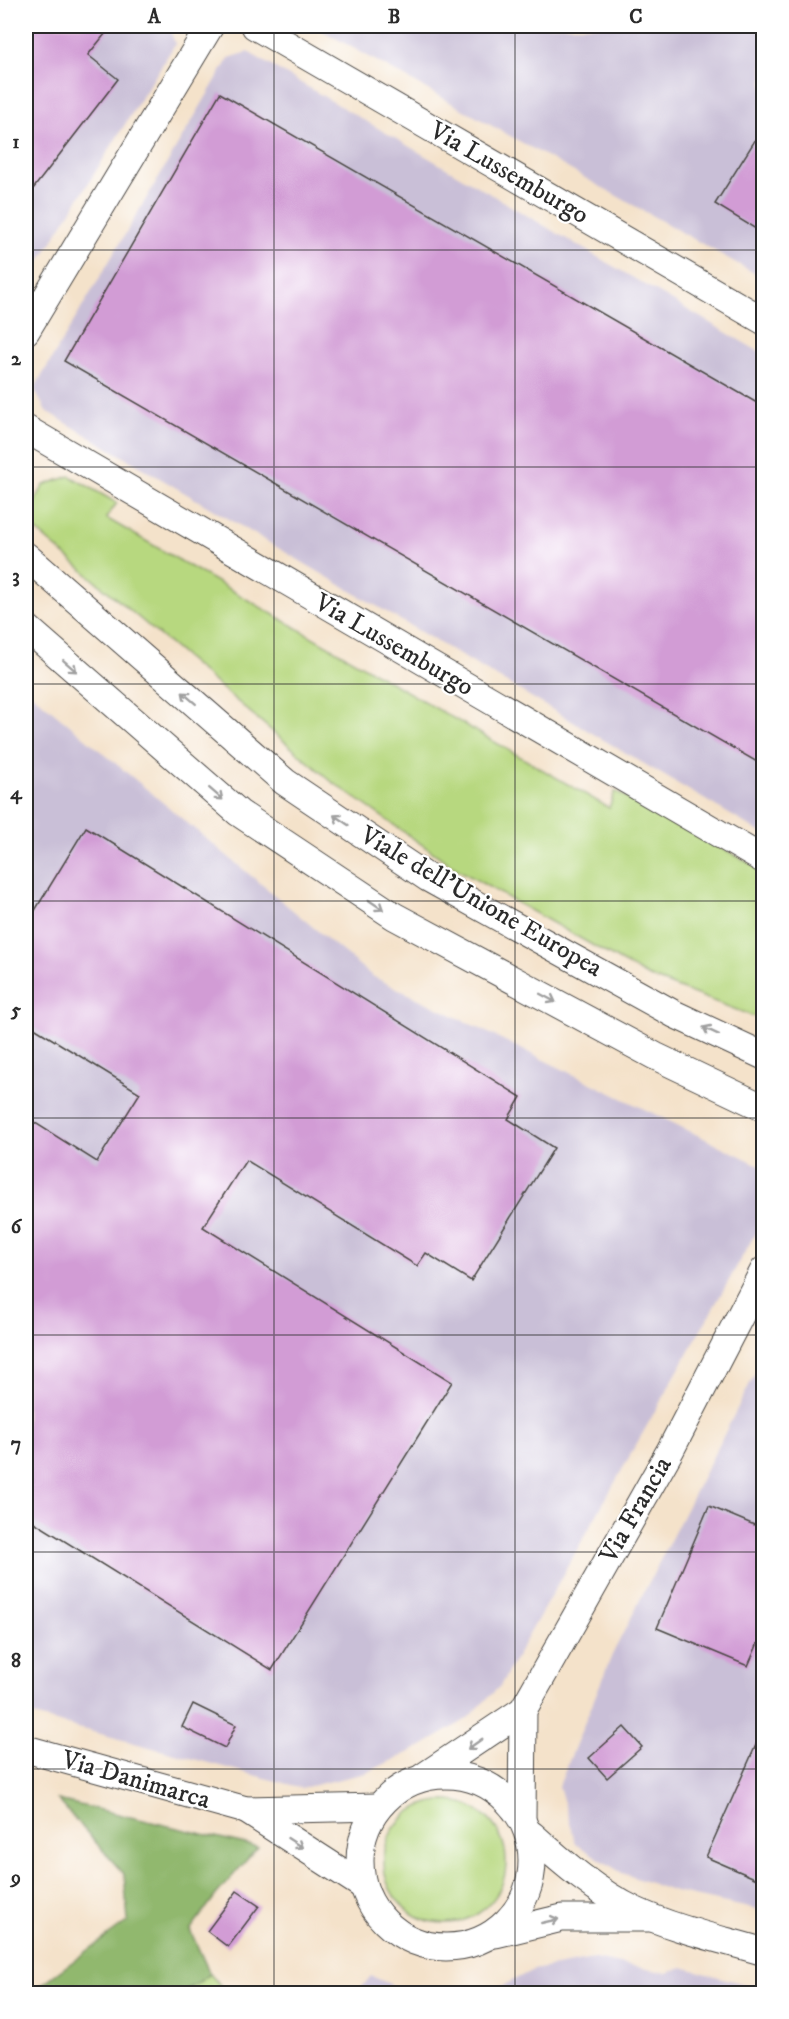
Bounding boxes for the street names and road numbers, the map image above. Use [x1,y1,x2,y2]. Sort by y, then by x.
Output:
street label: Via Lussemburgo [423,114,594,232]
street label: Via Lussemburgo [308,586,479,704]
street label: Viale dell'Unione Europea [353,819,608,985]
street label: Via Francia [592,1451,680,1570]
street label: Via Danimarca [57,1743,214,1817]

